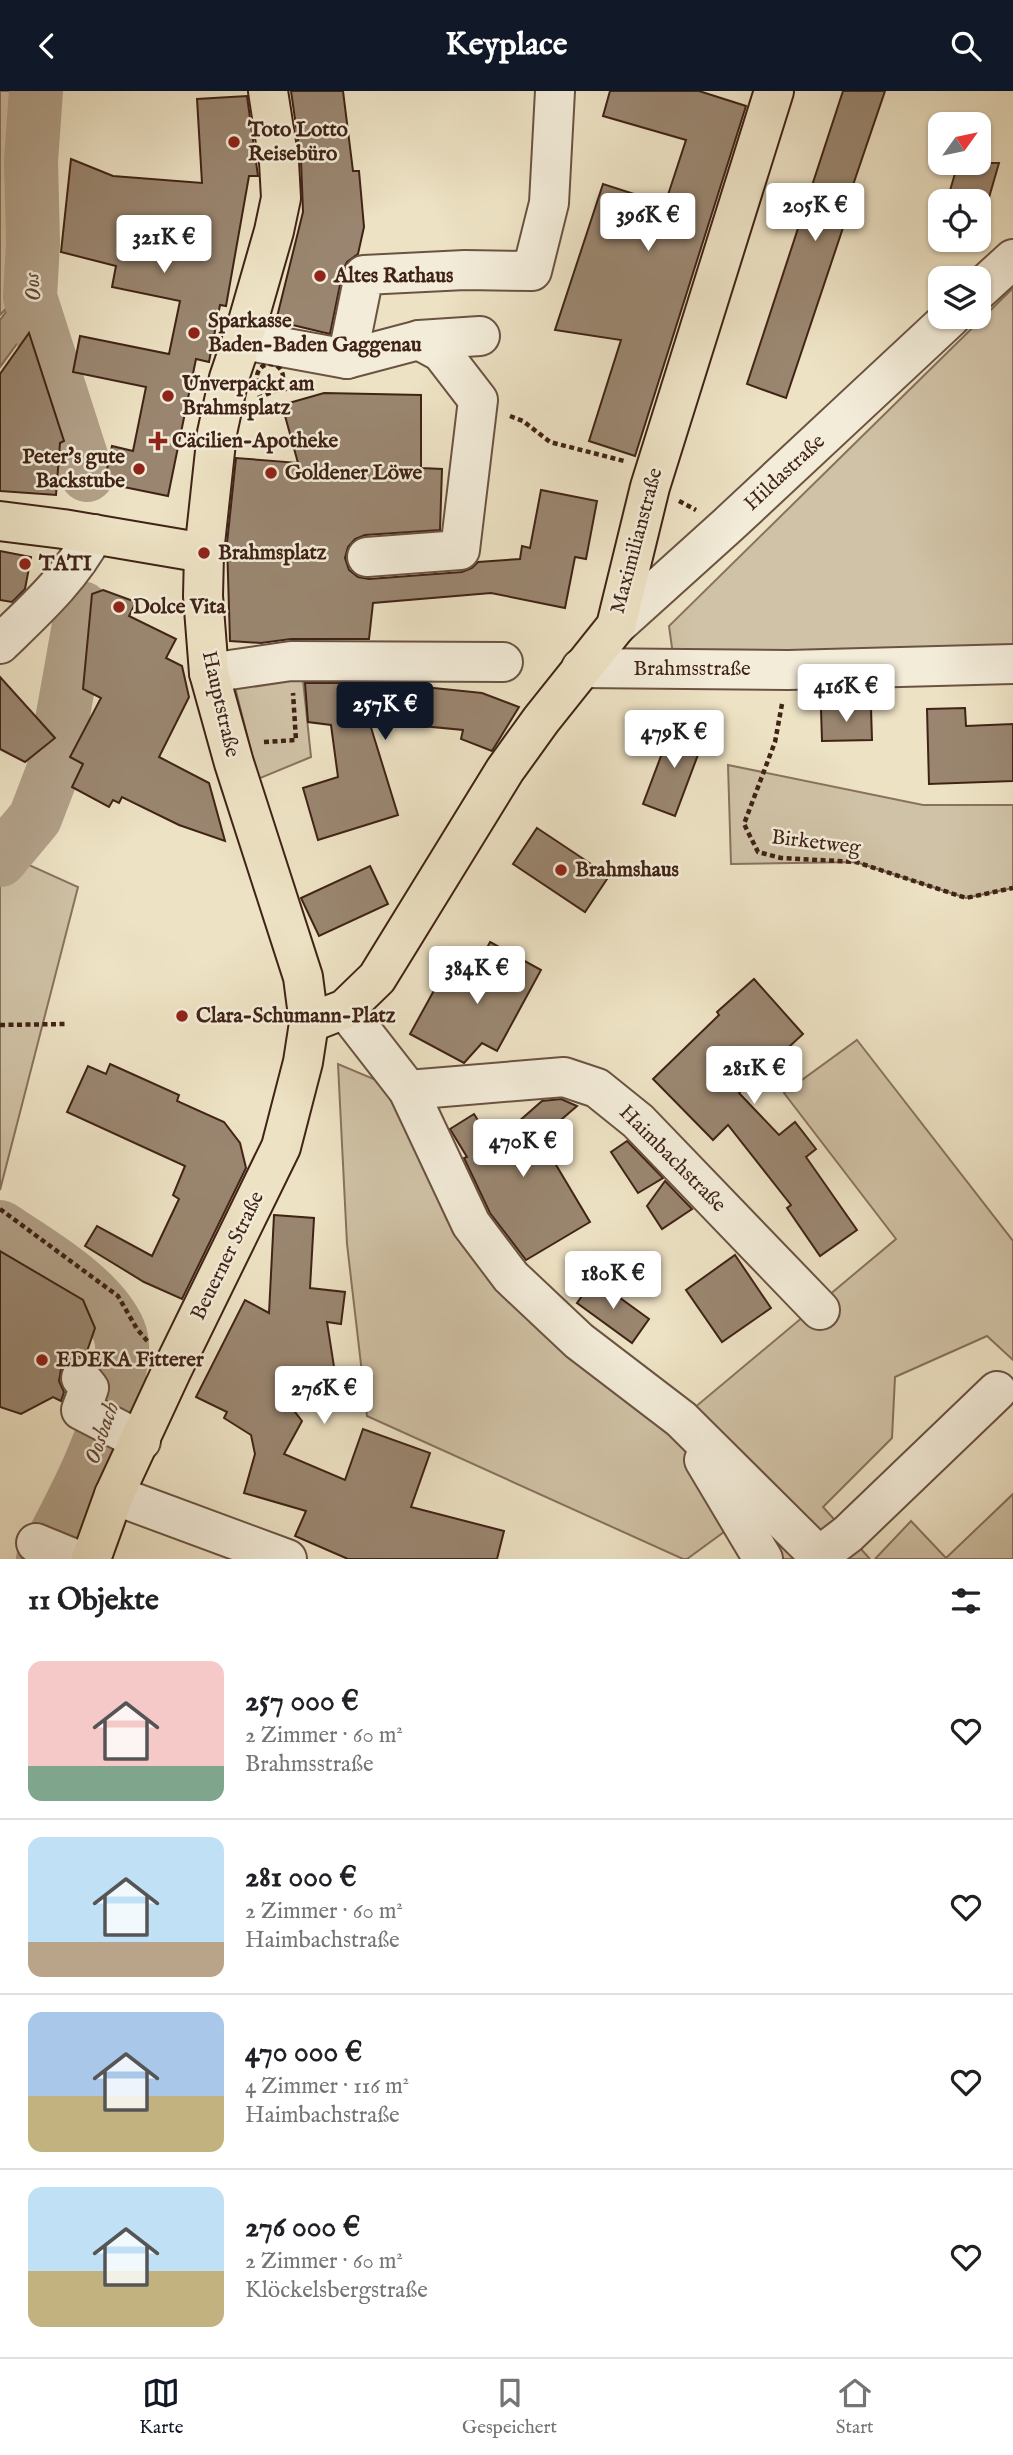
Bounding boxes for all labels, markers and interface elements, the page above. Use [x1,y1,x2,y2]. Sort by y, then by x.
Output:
text: Keyplace [446,25,567,66]
icon: back [28,27,66,65]
icon: search [947,27,985,65]
north arrow [928,112,990,175]
map controls [928,112,991,329]
place label: Toto Lotto Reisebüro [247,117,349,168]
marker: Toto Lotto Reisebüro [226,134,242,150]
pin: 205K € [758,183,872,243]
button: locate [928,189,991,252]
text: 205K € [782,191,848,220]
pin: 396K € [591,193,705,253]
text: 396K € [616,201,680,230]
pin: 321K € [107,215,221,275]
text: 321K € [132,223,196,252]
place label: Altes Rathaus [333,263,453,290]
button: layers [928,266,991,329]
marker: Altes Rathaus [312,268,328,284]
water label: Oos [17,271,49,302]
place label: Sparkasse Baden-Baden Gaggenau [208,308,422,359]
marker: Sparkasse Baden-Baden Gaggenau [186,325,202,341]
place label: Unverpackt am Brahmsplatz [181,371,315,422]
marker: Unverpackt am Brahmsplatz [160,388,176,404]
place label: Cäcilien-Apotheke [172,428,339,455]
street label: Hildastraße [739,428,832,517]
marker: Cäcilien-Apotheke [150,433,166,449]
place label: Peter's gute Backstube [22,444,125,495]
place label: Goldener Löwe [285,460,423,487]
marker: Peter's gute Backstube [131,461,147,477]
marker: Goldener Löwe [263,465,279,481]
street label: Maximilianstraße [605,465,670,617]
place label: Brahmsplatz [218,540,327,567]
marker: Brahmsplatz [196,545,212,561]
place label: TATI [38,551,92,578]
marker: TATI [17,556,33,572]
place label: Dolce Vita [133,594,227,621]
marker: Dolce Vita [111,599,127,615]
street label: Hauptstraße [195,648,245,760]
street label: Brahmsstraße [633,656,751,683]
pin: 416K € [789,665,903,724]
text: 416K € [814,672,878,701]
pin: 257K € [328,683,442,742]
text: 257K € [353,690,417,719]
pin: 479K € [617,711,731,770]
text: 479K € [641,718,707,747]
street label: Birketweg [770,824,863,862]
place label: Brahmshaus [575,857,679,884]
marker: Brahmshaus [553,862,569,878]
pin: 384K € [420,947,534,1006]
text: 384K € [445,954,509,983]
place label: Clara-Schumann-Platz [196,1003,396,1030]
marker: Clara-Schumann-Platz [174,1008,190,1024]
pin: 281K € [697,1047,811,1106]
text: 281K € [722,1054,786,1083]
street label: Haimbachstraße [613,1100,732,1219]
pin: 470K € [466,1119,580,1179]
text: 470K € [489,1127,557,1156]
street label: Beuerner Straße [185,1187,271,1325]
pin: 180K € [556,1251,670,1311]
text: 180K € [581,1259,645,1288]
place label: EDEKA Fitterer [56,1347,204,1374]
marker: EDEKA Fitterer [34,1352,50,1368]
pin: 276K € [267,1367,381,1426]
text: 276K € [291,1374,357,1403]
water label: Oosbach [78,1398,126,1468]
text: 11 Objekte [28,1582,159,1620]
icon: filters [947,1582,985,1620]
text: 257 000 € [245,1683,359,1721]
icon: home [84,1689,168,1773]
icon: heart [947,1712,985,1750]
text: 2 Zimmer · 60 m² [245,1721,403,1750]
text: Brahmsstraße [245,1750,373,1779]
text: 281 000 € [245,1859,357,1897]
icon: home [84,1865,168,1949]
icon: heart [947,1888,985,1926]
text: 2 Zimmer · 60 m² [245,1897,403,1926]
text: Haimbachstraße [245,1926,400,1955]
text: 470 000 € [245,2034,362,2072]
icon: home [84,2040,168,2124]
icon: heart [947,2063,985,2101]
text: 4 Zimmer · 116 m² [245,2072,409,2101]
text: Haimbachstraße [245,2101,400,2130]
text: 276 000 € [245,2209,360,2247]
icon: home [84,2215,168,2299]
icon: heart [947,2238,985,2276]
text: 2 Zimmer · 60 m² [245,2247,403,2276]
text: Klöckelsbergstraße [245,2276,428,2305]
tab: Karte [139,2374,183,2440]
tab: Gespeichert [462,2374,557,2440]
tab: Start [836,2374,874,2440]

